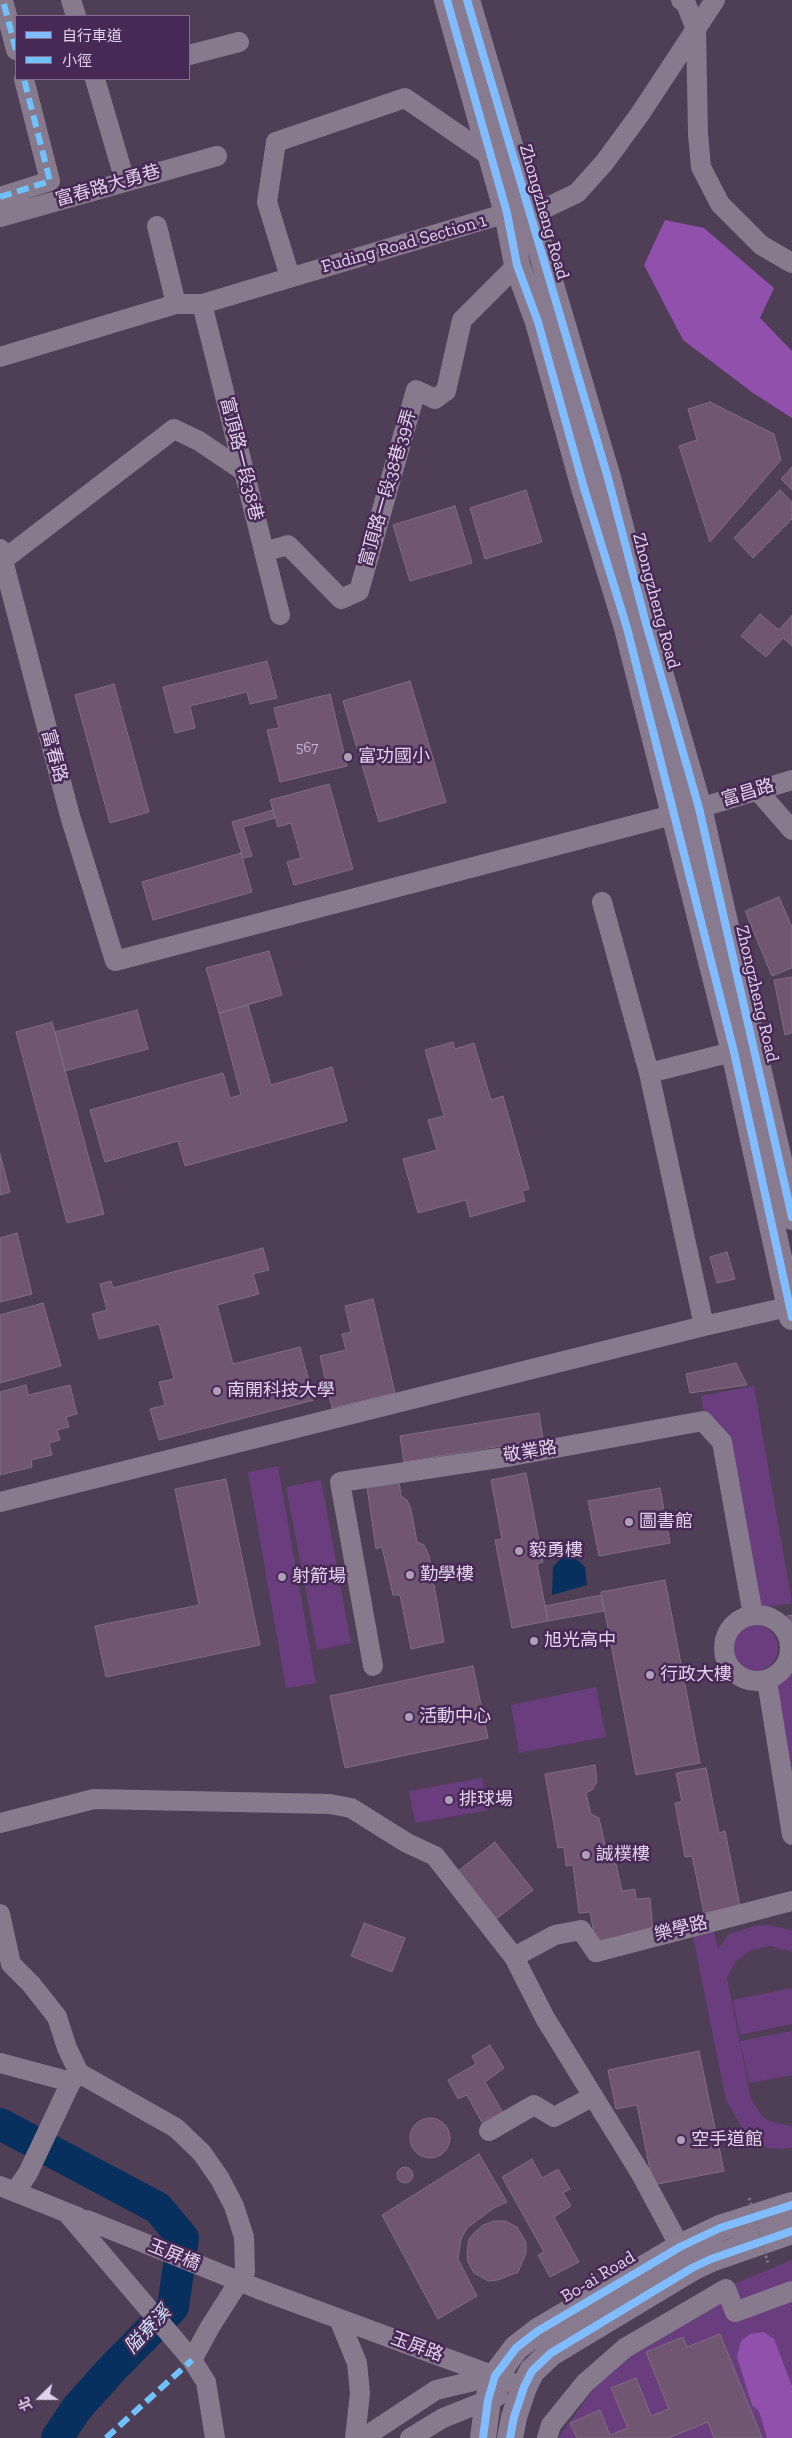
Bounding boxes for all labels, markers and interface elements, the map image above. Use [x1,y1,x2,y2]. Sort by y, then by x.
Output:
legend [15,15,190,80]
text: 自行車道 [62,27,122,45]
text: 小徑 [62,52,92,70]
street label: Zhongzheng Road [514,142,574,282]
street label: 富春路大勇巷 [53,161,163,211]
street label: Fuding Road Section 1 [319,210,489,278]
street label: 富頂路一段38巷 [215,395,267,523]
street label: 富頂路一段38巷39弄 [355,407,421,569]
street label: Zhongzheng Road [627,531,685,671]
street label: 富春路 [37,727,71,785]
house number: 567 [296,739,318,757]
place label: 富功國小 [358,746,430,768]
marker: 富功國小 [342,751,354,763]
street label: 富昌路 [719,775,777,811]
street label: Zhongzheng Road [731,923,783,1065]
place label: 南開科技大學 [227,1380,335,1402]
marker: 南開科技大學 [211,1385,223,1397]
street label: 敬業路 [502,1437,558,1467]
place label: 圖書館 [639,1511,693,1533]
marker: 圖書館 [623,1516,635,1528]
place label: 毅勇樓 [529,1540,583,1562]
marker: 毅勇樓 [513,1545,525,1557]
place label: 勤學樓 [420,1564,474,1586]
place label: 射箭場 [292,1566,346,1588]
marker: 勤學樓 [404,1569,416,1581]
marker: 射箭場 [276,1571,288,1583]
place label: 旭光高中 [544,1630,616,1652]
marker: 旭光高中 [528,1635,540,1647]
place label: 行政大樓 [660,1664,732,1686]
marker: 行政大樓 [644,1669,656,1681]
place label: 活動中心 [419,1706,491,1728]
marker: 活動中心 [403,1711,415,1723]
place label: 排球場 [459,1789,513,1811]
marker: 排球場 [443,1794,455,1806]
place label: 誠樸樓 [596,1844,650,1866]
marker: 誠樸樓 [580,1849,592,1861]
street label: 樂學路 [652,1912,710,1946]
place label: 空手道館 [691,2129,763,2151]
marker: 空手道館 [675,2134,687,2146]
street label: 玉屏橋 [145,2235,203,2275]
street label: Bo-ai Road [557,2246,639,2308]
water label: 隘寮溪 [120,2301,176,2359]
street label: 玉屏路 [388,2328,446,2366]
north arrow [15,2373,65,2423]
text: 北 [15,2394,36,2413]

